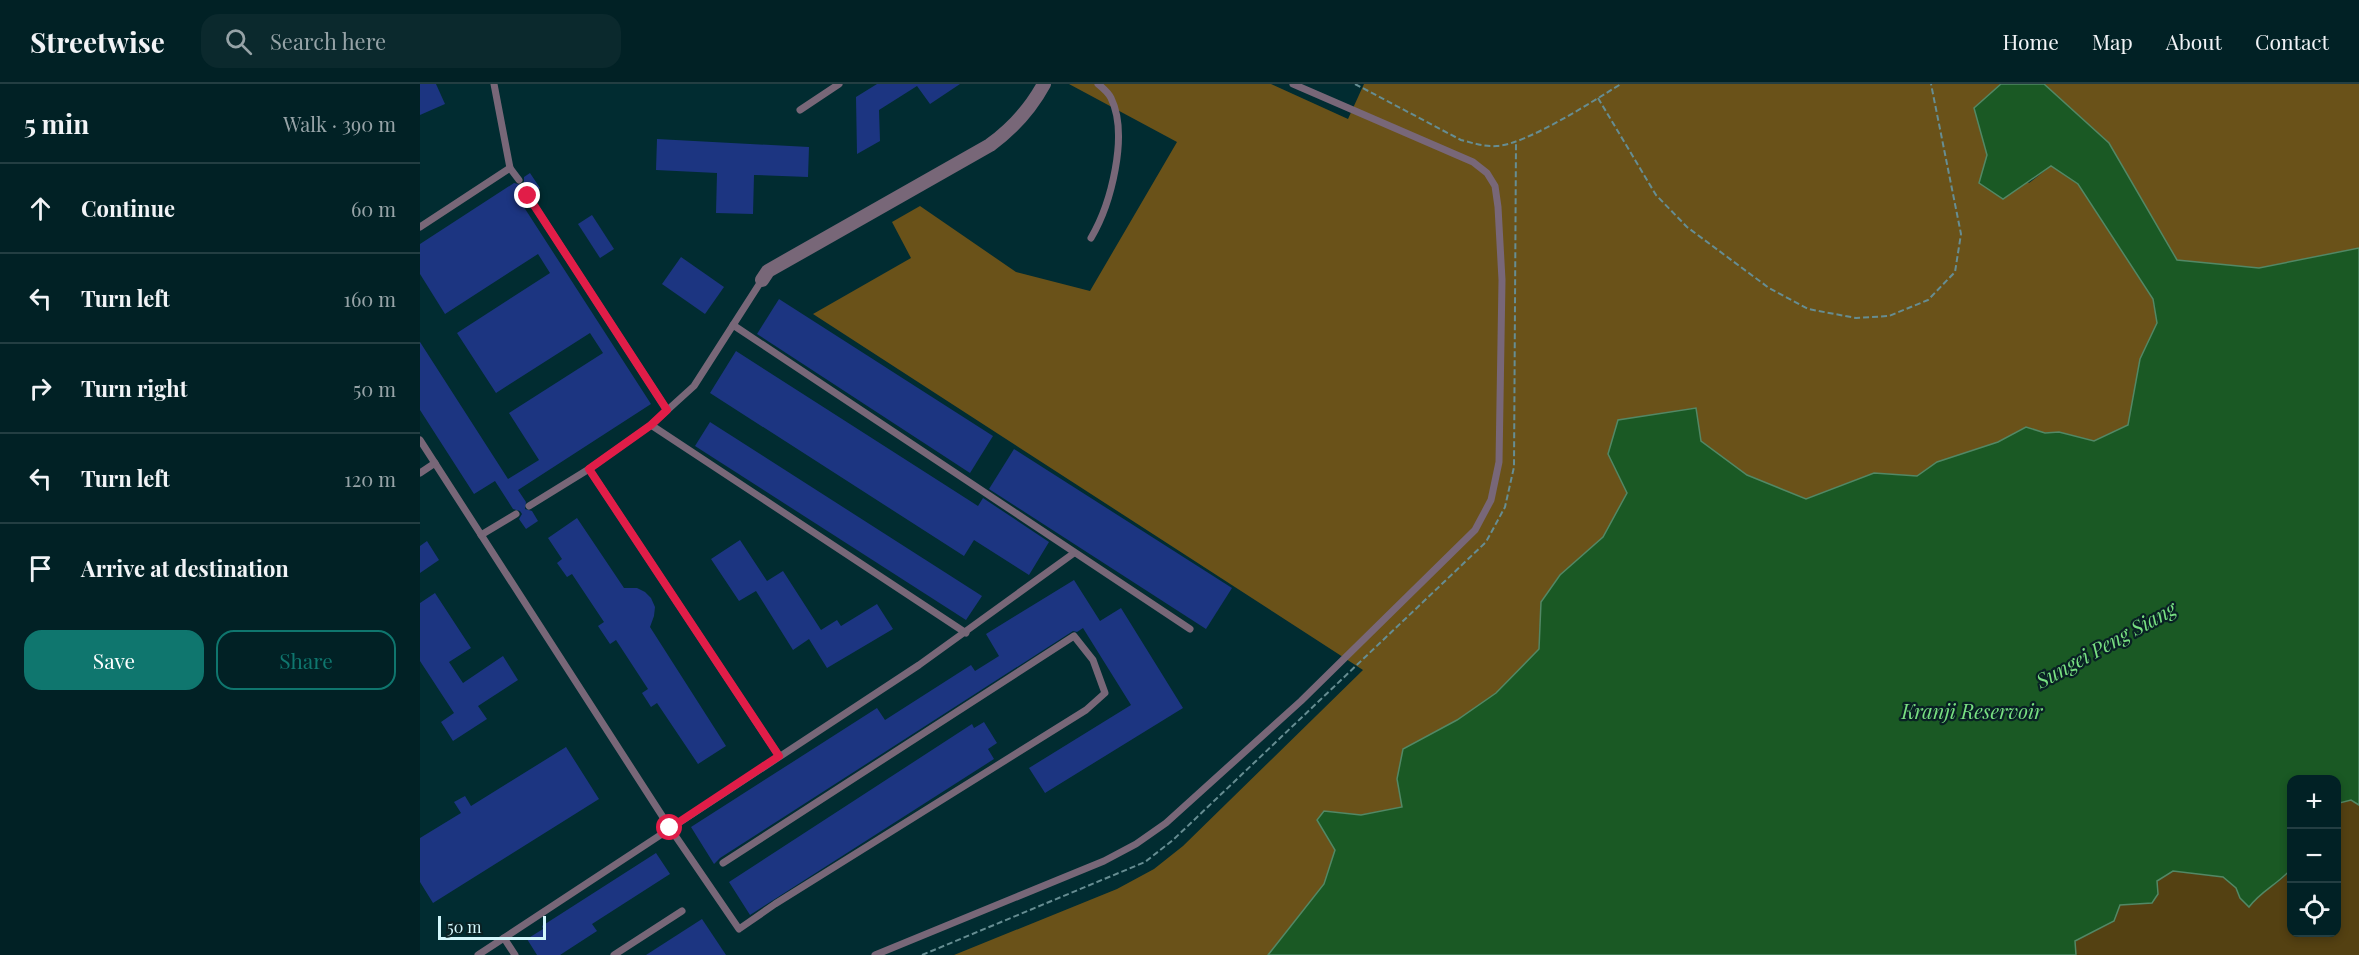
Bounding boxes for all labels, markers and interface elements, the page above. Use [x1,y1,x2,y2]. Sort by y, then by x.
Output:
search box [201,14,621,68]
text: Streetwise [30,23,165,60]
icon: search [222,25,255,58]
text: Search here [270,26,386,56]
text: Home [2003,27,2059,55]
text: Map [2092,27,2133,55]
text: About [2166,27,2222,55]
text: Contact [2255,27,2329,55]
text: 5 min [24,106,89,141]
text: Walk · 390 m [283,110,396,137]
route end [514,182,540,208]
icon: ahead [24,192,57,225]
text: Continue [81,193,175,223]
text: 60 m [351,195,396,222]
icon: left [24,282,57,315]
text: Turn left [81,283,170,313]
text: 160 m [344,285,396,312]
icon: right [24,372,57,405]
text: Turn right [81,373,187,403]
text: 50 m [353,375,396,402]
icon: left [24,462,57,495]
text: Turn left [81,463,170,493]
text: 120 m [344,465,396,492]
icon: arrive [24,552,57,585]
text: Arrive at destination [81,553,289,583]
water label: Sungei Peng Siang [2029,593,2182,694]
button: Save [24,630,204,690]
button: Share [216,630,396,690]
water label: Kranji Reservoir [1900,697,2044,724]
map controls [2287,775,2341,937]
button: + [2287,775,2341,829]
route start [656,814,682,840]
button: − [2287,829,2341,883]
button: locate [2287,883,2341,937]
scale bar [438,913,546,940]
text: 50 m [447,916,481,937]

